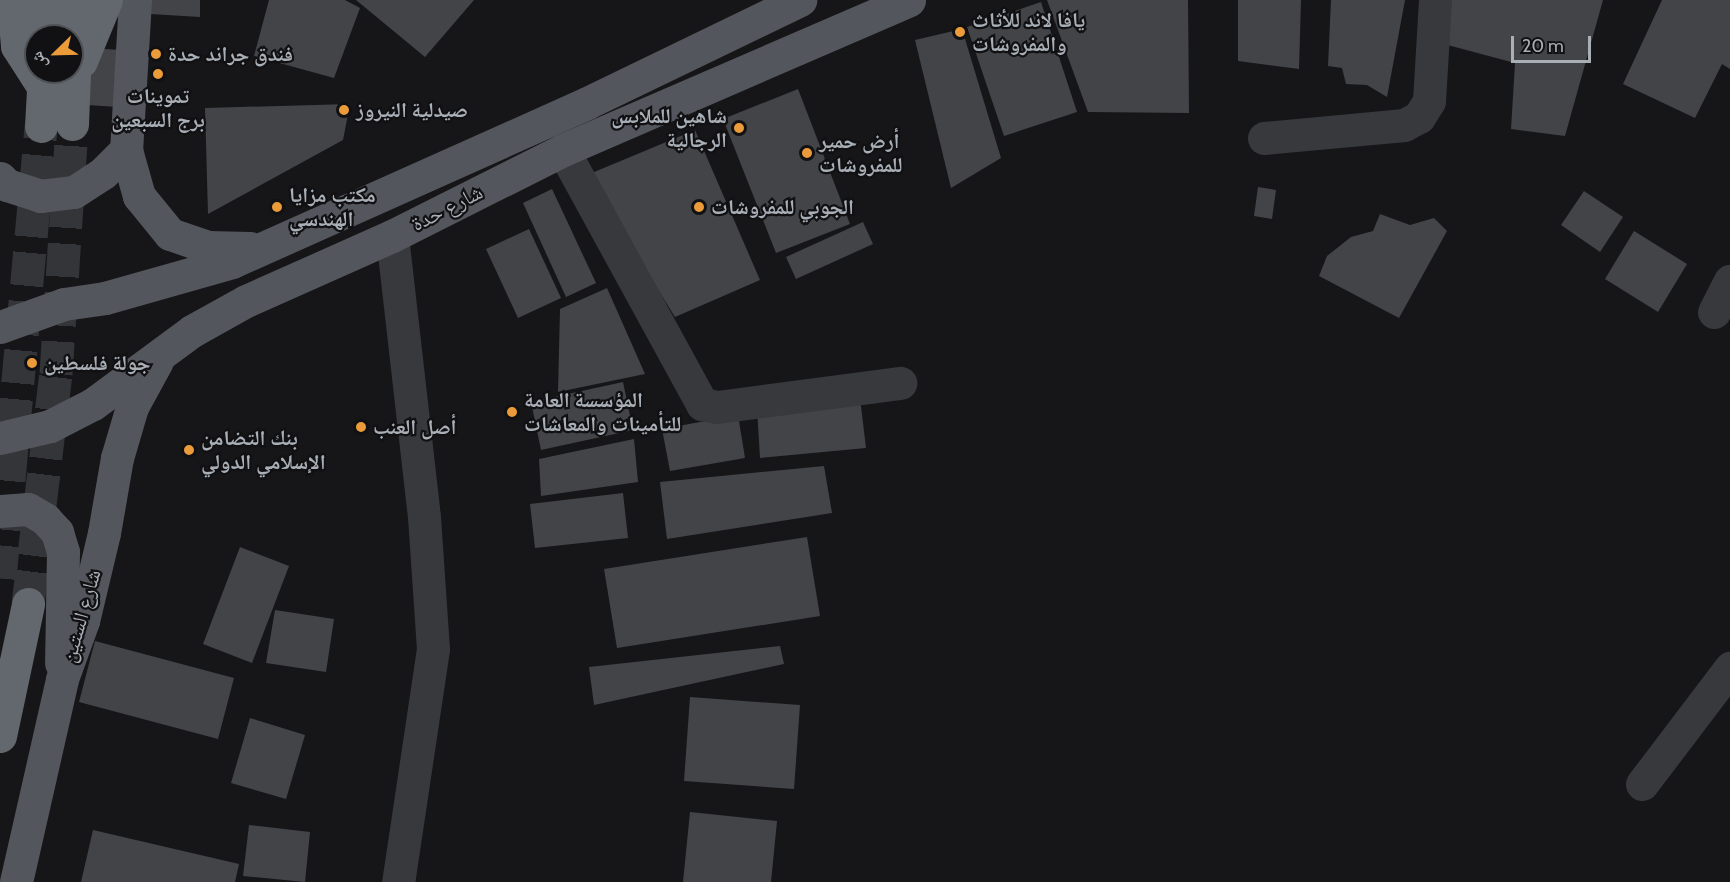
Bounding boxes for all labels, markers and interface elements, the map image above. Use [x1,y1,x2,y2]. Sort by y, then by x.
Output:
place label: يافا لاند للأثاث والمفروشات [972,7,1085,57]
north arrow [24,24,84,84]
scale bar [1514,24,1594,62]
marker: يافا لاند للأثاث والمفروشات [953,25,967,39]
text: 20 m [1522,35,1564,57]
place label: فندق جراند حدة [168,41,293,67]
marker: فندق جراند حدة [149,47,163,61]
text: ش [27,49,51,72]
marker: تموينات برج السبعين [151,67,165,81]
place label: تموينات برج السبعين [111,83,205,133]
place label: صيدلية النيروز [356,97,468,123]
marker: صيدلية النيروز [337,103,351,117]
place label: شاهين للملابس الرجالية [611,103,727,153]
marker: شاهين للملابس الرجالية [732,121,746,135]
place label: أرض حمير للمفروشات [819,128,902,178]
marker: أرض حمير للمفروشات [800,146,814,160]
street label: شارع حدة [407,179,487,237]
place label: مكتب مزايا الهندسي [289,182,376,232]
place label: الجوبي للمفروشات [711,194,854,220]
marker: مكتب مزايا الهندسي [270,200,284,214]
marker: الجوبي للمفروشات [692,200,706,214]
place label: جولة فلسطين [44,350,151,376]
marker: جولة فلسطين [25,356,39,370]
place label: المؤسسة العامة للتأمينات والمعاشات [524,387,681,437]
marker: المؤسسة العامة للتأمينات والمعاشات [505,405,519,419]
place label: أصل العنب [373,414,457,440]
marker: أصل العنب [354,420,368,434]
place label: بنك التضامن الإسلامي الدولي [201,425,326,475]
marker: بنك التضامن الإسلامي الدولي [182,443,196,457]
street label: شارع الستين [56,567,106,665]

